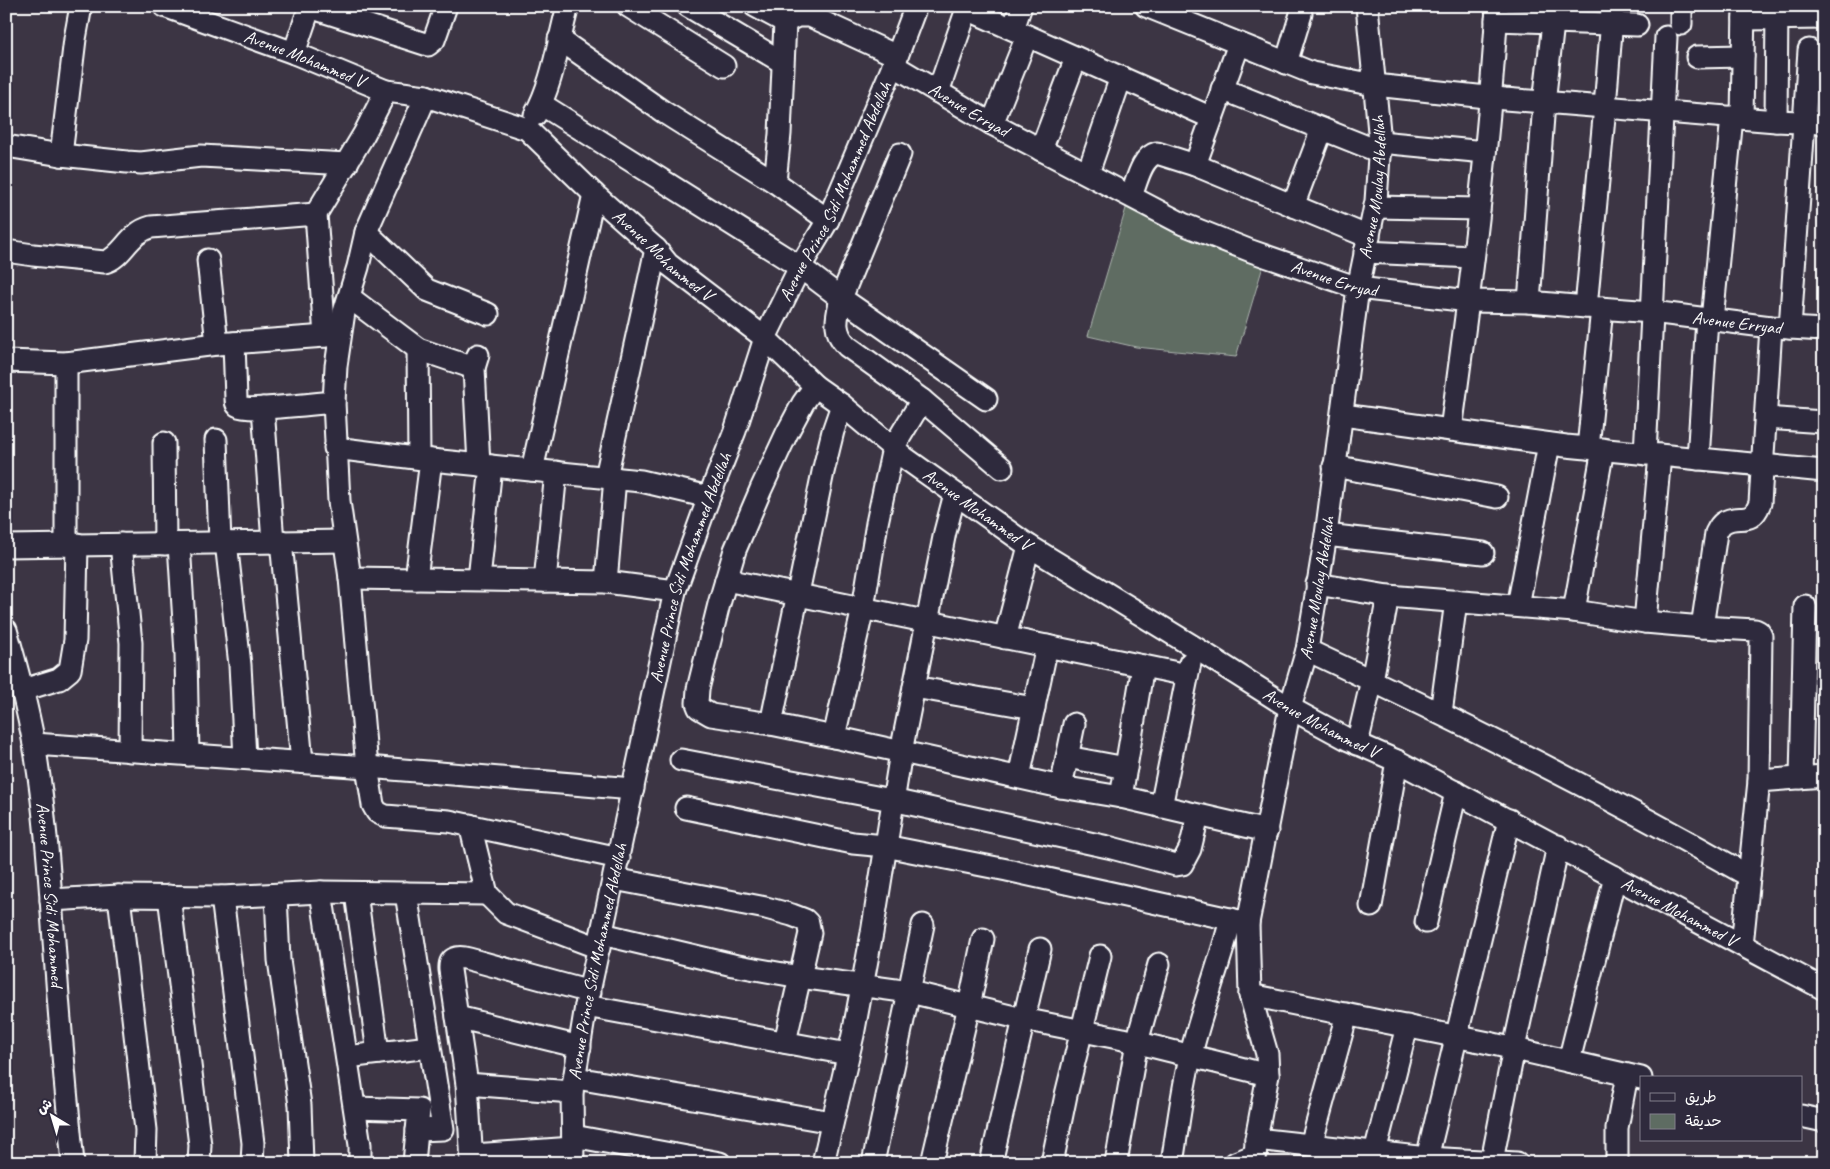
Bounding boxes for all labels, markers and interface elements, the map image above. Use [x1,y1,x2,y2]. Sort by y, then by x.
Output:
street label: Avenue Mohammed V [241,25,371,93]
street label: Avenue Prince Sidi Mohammed Abdellah [774,77,897,305]
street label: Avenue Erryad [925,78,1015,143]
street label: Avenue Moulay Abdellah [1353,113,1391,261]
street label: Avenue Mohammed V [608,205,720,307]
street label: Avenue Erryad [1288,255,1382,302]
street label: Avenue Erryad [1691,306,1785,339]
street label: Avenue Prince Sidi Mohammed Abdellah [645,449,737,685]
street label: Avenue Mohammed V [919,463,1038,557]
street label: Avenue Moulay Abdellah [1294,514,1339,662]
street label: Avenue Mohammed V [1259,683,1385,764]
street label: Avenue Prince Sidi Mohammed [31,801,69,991]
street label: Avenue Prince Sidi Mohammed Abdellah [563,840,632,1081]
street label: Avenue Mohammed V [1618,872,1743,953]
legend [1640,1076,1802,1142]
text: طريق [1685,1088,1717,1107]
north arrow [28,1092,78,1142]
text: ش [33,1095,56,1118]
text: حديقة [1685,1112,1722,1131]

